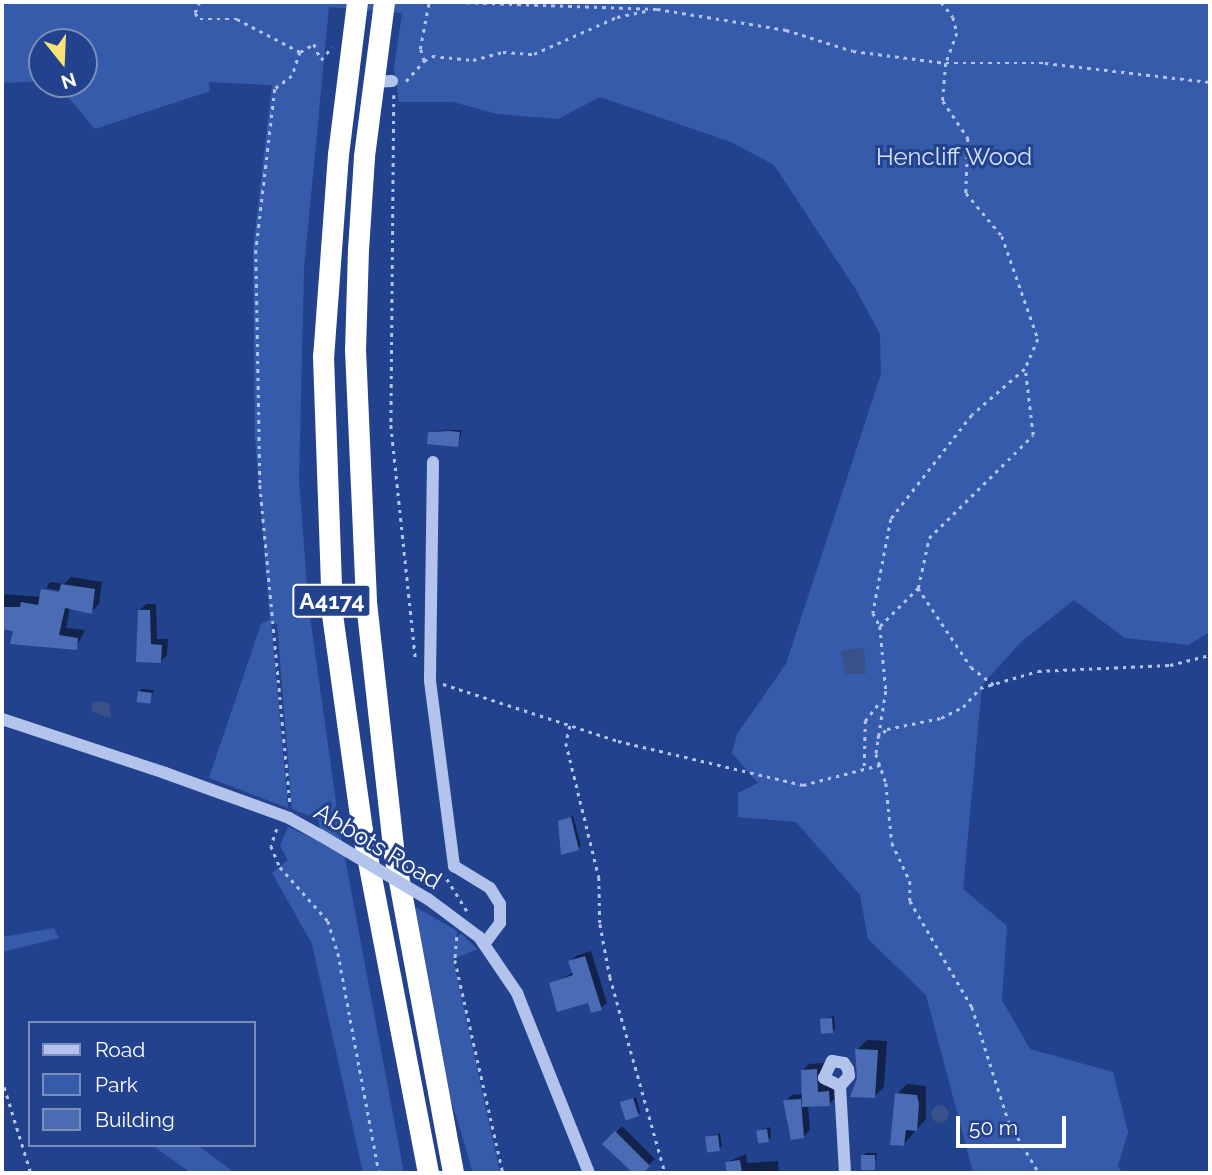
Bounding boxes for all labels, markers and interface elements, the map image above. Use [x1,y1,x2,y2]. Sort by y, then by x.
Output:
north arrow [28,28,98,98]
text: N [59,68,79,94]
park label: Hencliff Wood [875,143,1033,171]
road number: A4174 [292,582,372,621]
street label: Abbots Road [309,797,447,895]
legend [28,1021,256,1147]
text: Road [95,1037,145,1062]
text: Park [95,1072,138,1097]
scale bar [960,1102,1070,1146]
text: Building [95,1107,175,1132]
text: 50 m [969,1115,1018,1140]

